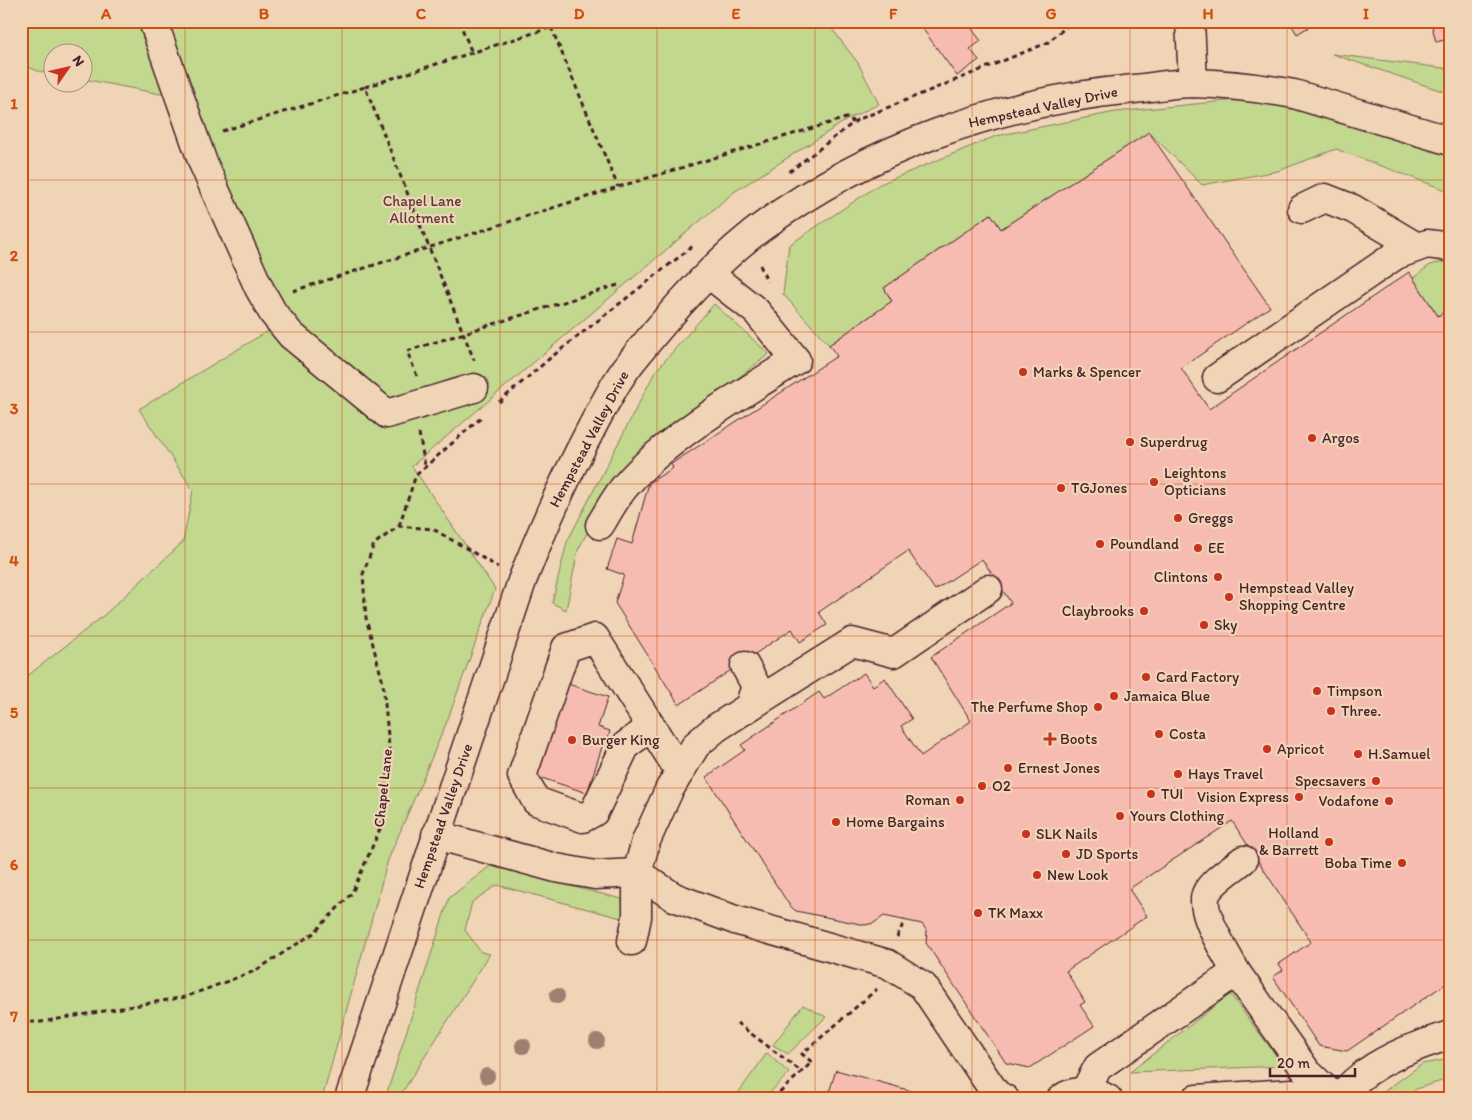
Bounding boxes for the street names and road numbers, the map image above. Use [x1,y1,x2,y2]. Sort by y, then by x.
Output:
street label: Hempstead Valley Drive [967,82,1119,132]
street label: Hempstead Valley Drive [545,368,633,510]
street label: Hempstead Valley Drive [410,741,476,891]
street label: Chapel Lane [370,748,396,828]

